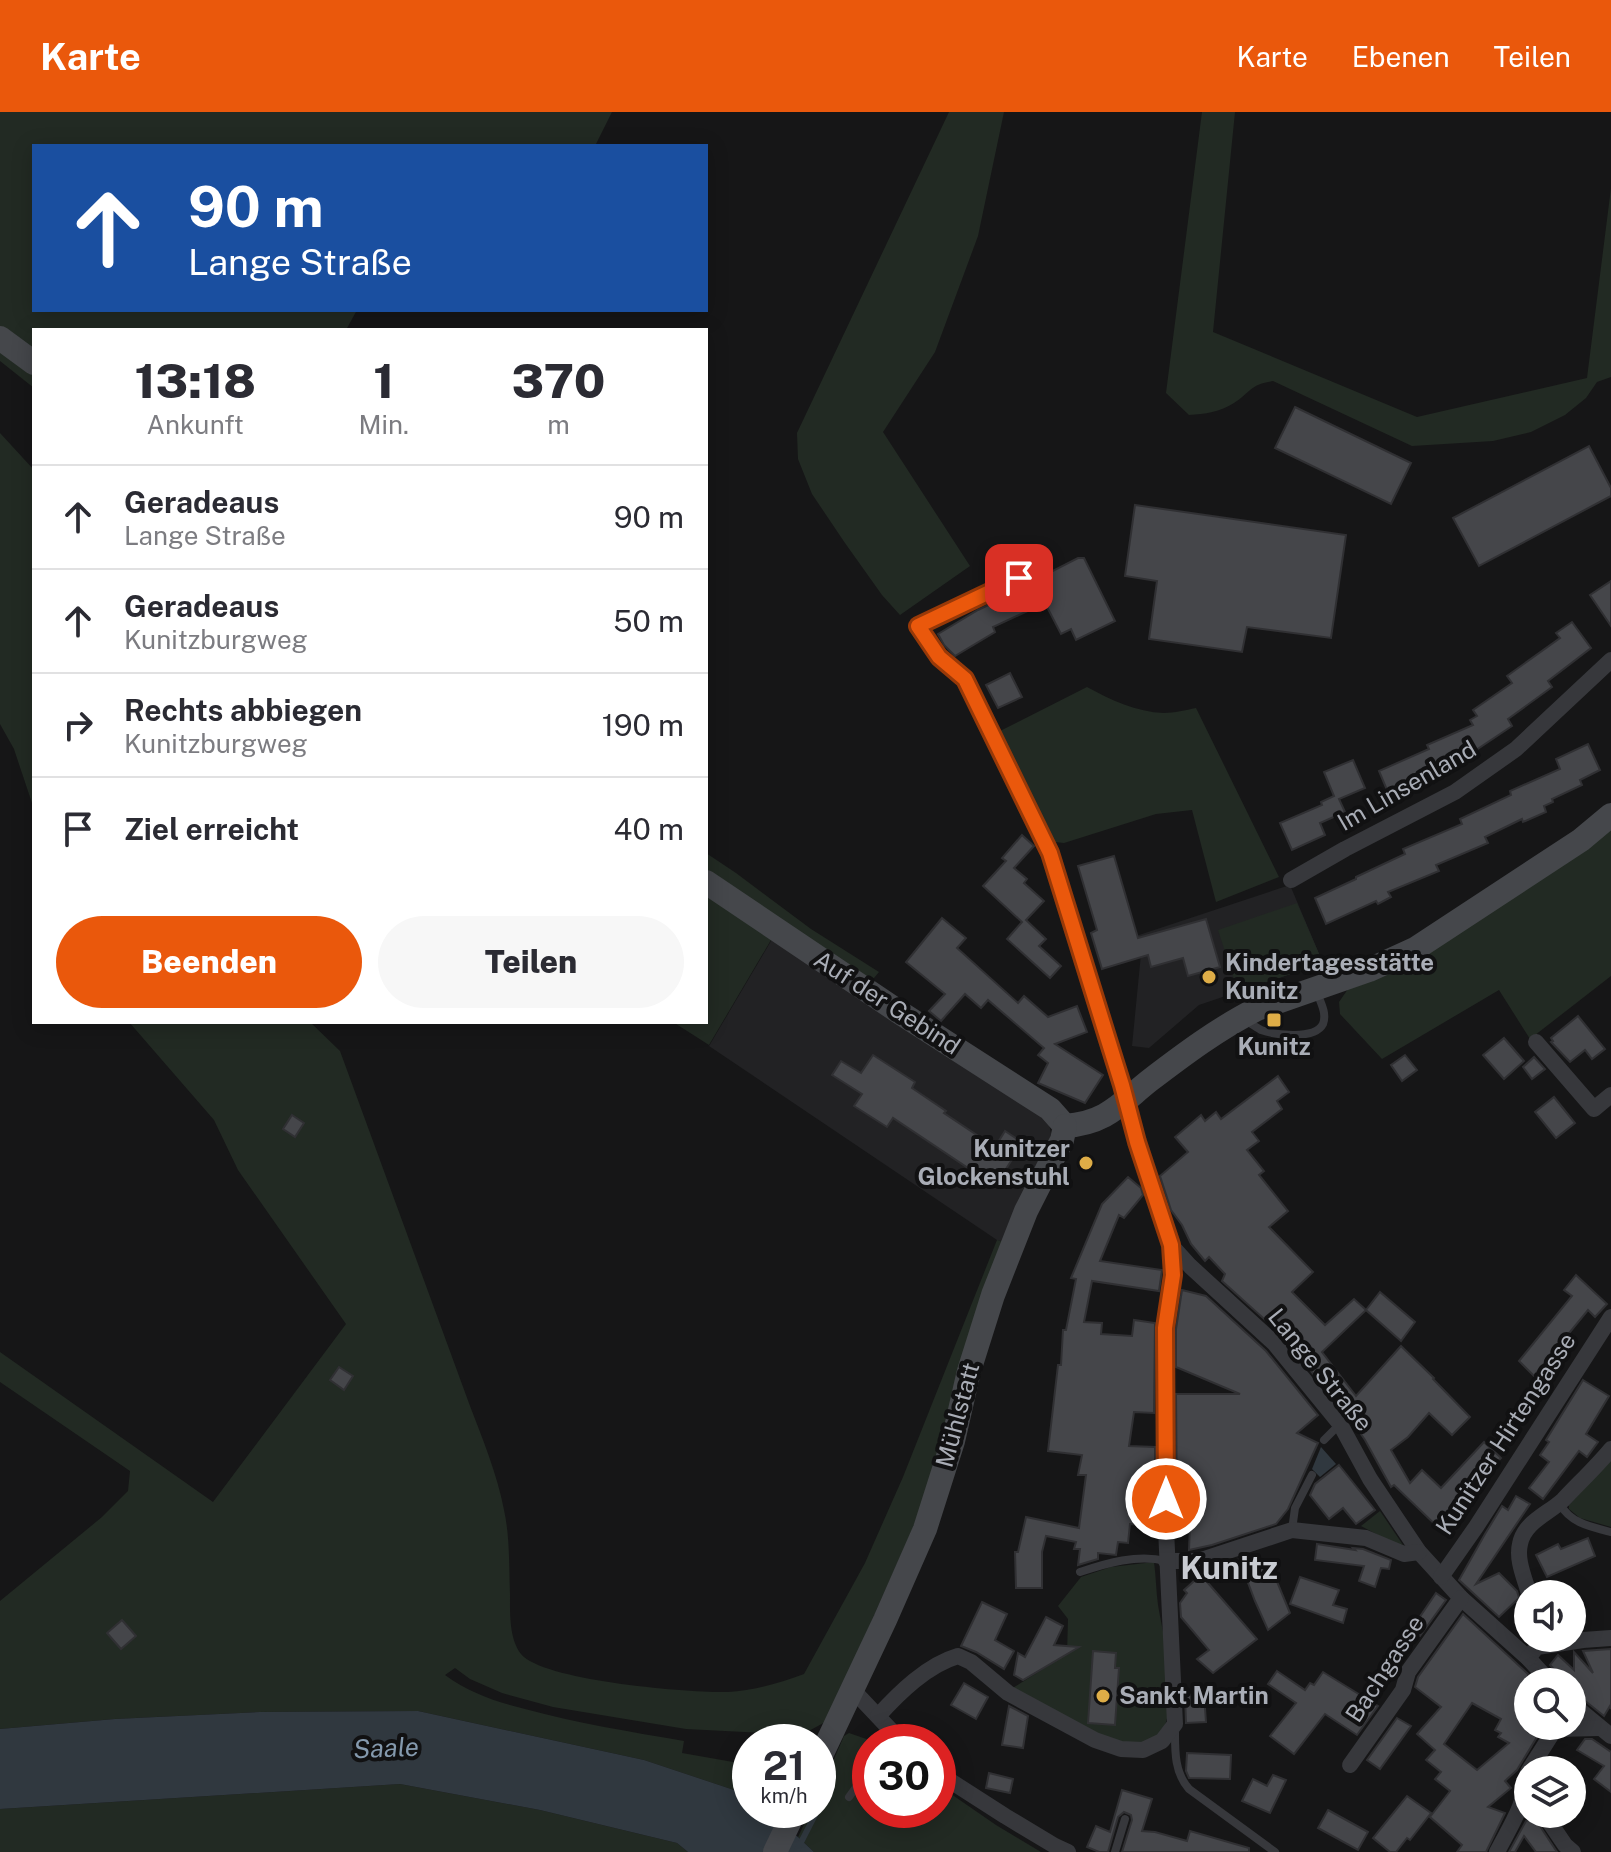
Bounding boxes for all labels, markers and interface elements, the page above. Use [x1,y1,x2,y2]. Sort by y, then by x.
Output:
text: Karte [40,34,141,79]
text: Karte [1237,40,1308,73]
text: Ebenen [1352,40,1450,73]
text: Teilen [1494,40,1571,73]
text: 90 m [188,174,324,240]
icon: ahead [56,176,160,280]
text: Lange Straße [188,241,412,283]
text: 13:18 [135,352,256,409]
text: 1 [373,352,394,409]
text: 370 [511,352,605,409]
text: Ankunft [147,409,244,440]
text: Min. [358,409,409,440]
text: m [547,409,570,440]
text: Geradeaus [124,484,279,520]
icon: ahead [56,495,100,539]
text: 90 m [614,499,684,535]
text: Lange Straße [124,520,286,551]
pin [985,544,1053,612]
icon: arrive [997,556,1041,600]
text: Geradeaus [124,588,279,624]
icon: ahead [56,599,100,643]
text: 50 m [613,603,684,639]
text: Kunitzburgweg [124,624,308,655]
text: Rechts abbiegen [124,692,362,728]
icon: right [56,703,100,747]
text: 190 m [602,707,684,743]
text: Kunitzburgweg [124,728,308,759]
street label: Im Linsenland [1332,734,1481,836]
icon: arrive [56,807,100,851]
text: Ziel erreicht [124,811,299,847]
text: 40 m [614,811,684,847]
button: Beenden [56,916,362,1008]
button: Teilen [378,916,684,1008]
street label: Auf der Gebind [809,944,966,1060]
place label: Kindertagesstätte Kunitz [1225,948,1434,1004]
marker: Kindertagesstätte Kunitz [1200,968,1218,986]
marker: Kunitz [1265,1011,1283,1029]
place label: Kunitz [1237,1032,1311,1060]
place label: Kunitzer Glockenstuhl [918,1134,1070,1190]
marker: Kunitzer Glockenstuhl [1077,1154,1095,1172]
street label: Lange Straße [1263,1303,1379,1436]
street label: Kunitzer Hirtengasse [1430,1327,1581,1539]
street label: Mühlstatt [930,1359,984,1470]
position arrow [1124,1457,1208,1541]
district label: Kunitz [1180,1549,1278,1586]
map controls [1514,1580,1586,1828]
button: sound [1514,1580,1586,1652]
street label: Bachgasse [1339,1610,1429,1727]
button: search [1514,1668,1586,1740]
place label: Sankt Martin [1119,1681,1269,1709]
marker: Sankt Martin [1094,1687,1112,1705]
speed limit sign: 30 [852,1724,956,1828]
water label: Saale [353,1731,419,1764]
text: 21 [763,1742,805,1789]
button: layers [1514,1756,1586,1828]
text: km/h [760,1784,808,1808]

